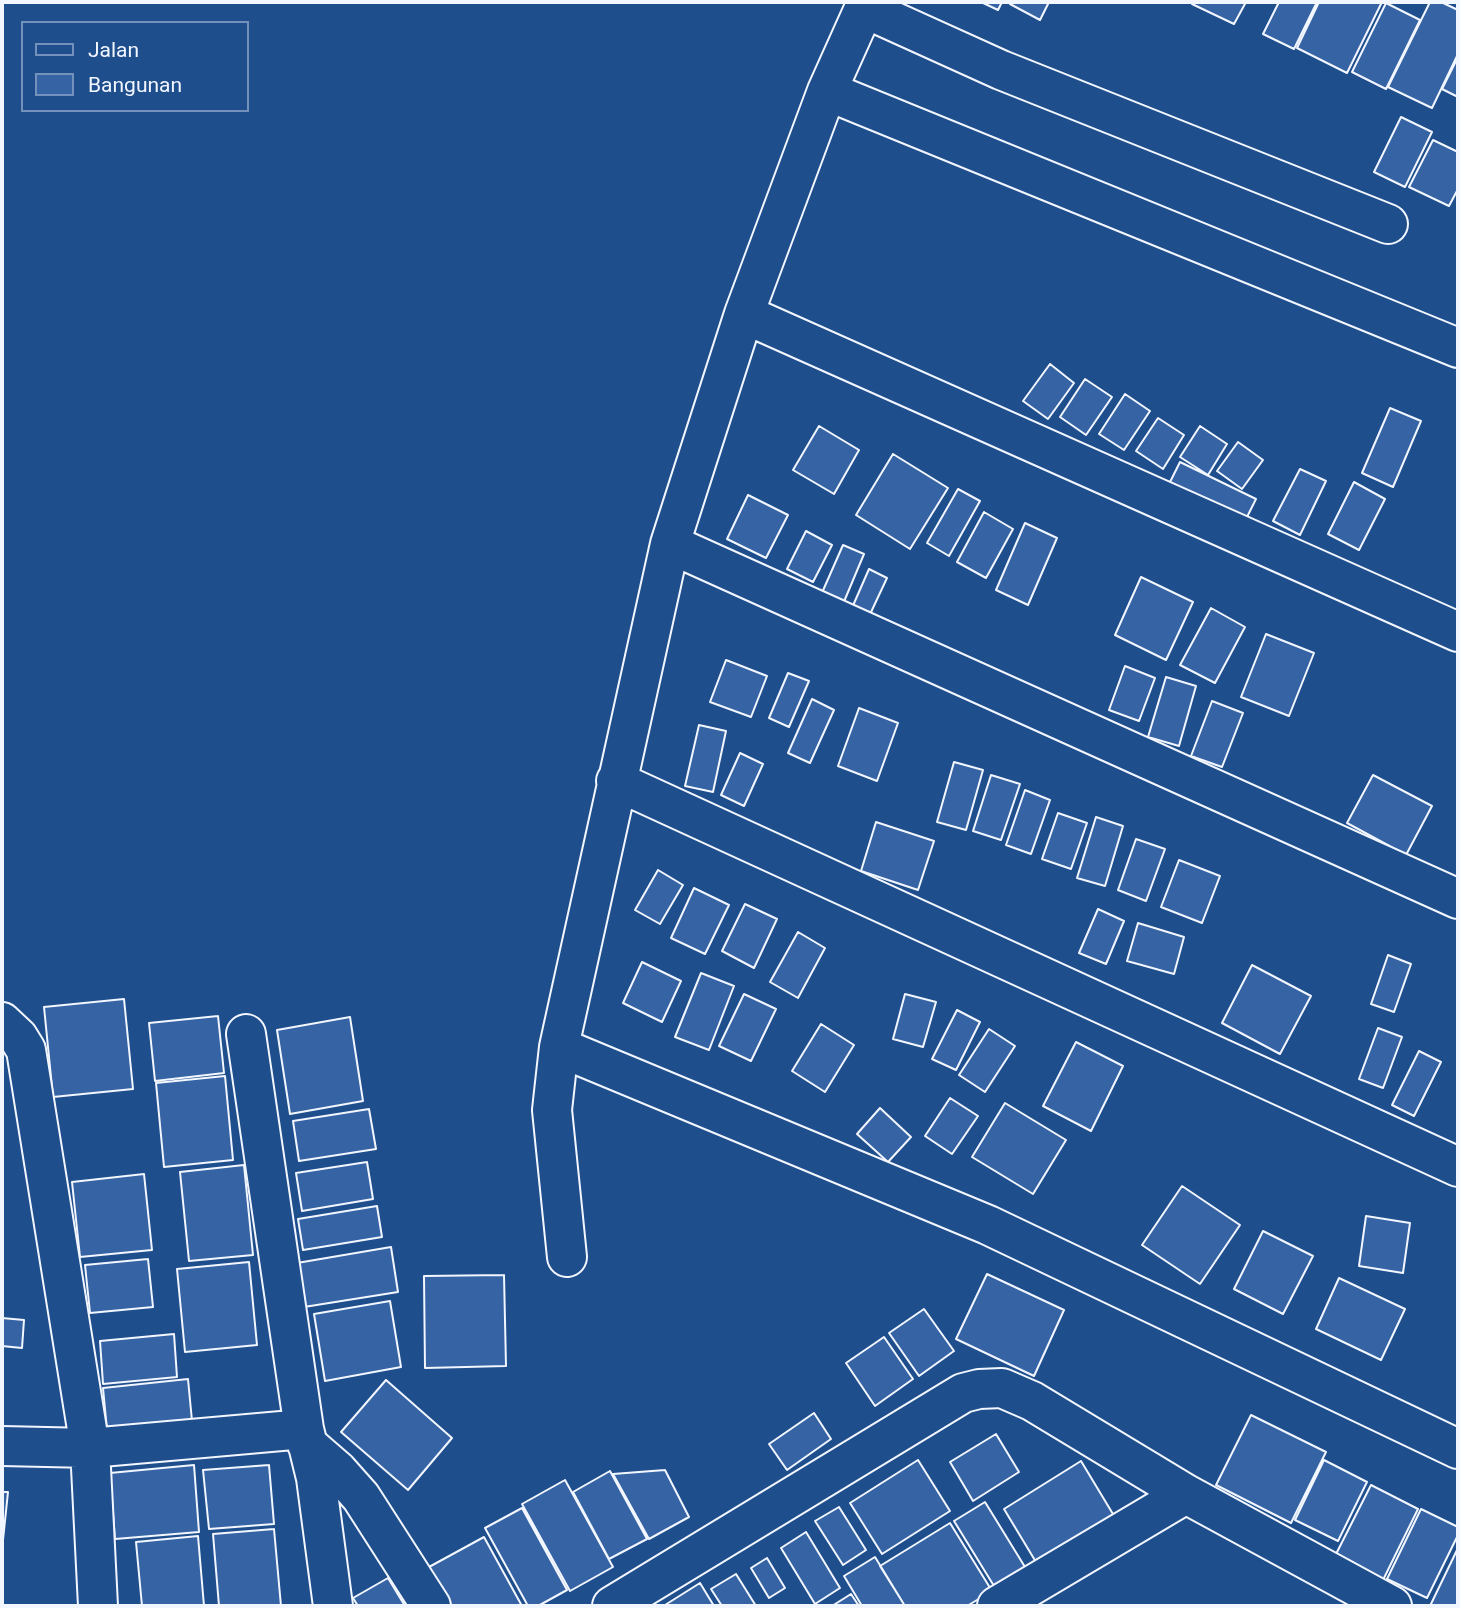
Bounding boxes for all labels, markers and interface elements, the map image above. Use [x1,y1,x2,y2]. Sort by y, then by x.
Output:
legend [21,21,248,112]
text: Jalan [88,38,139,62]
text: Bangunan [88,73,182,97]

